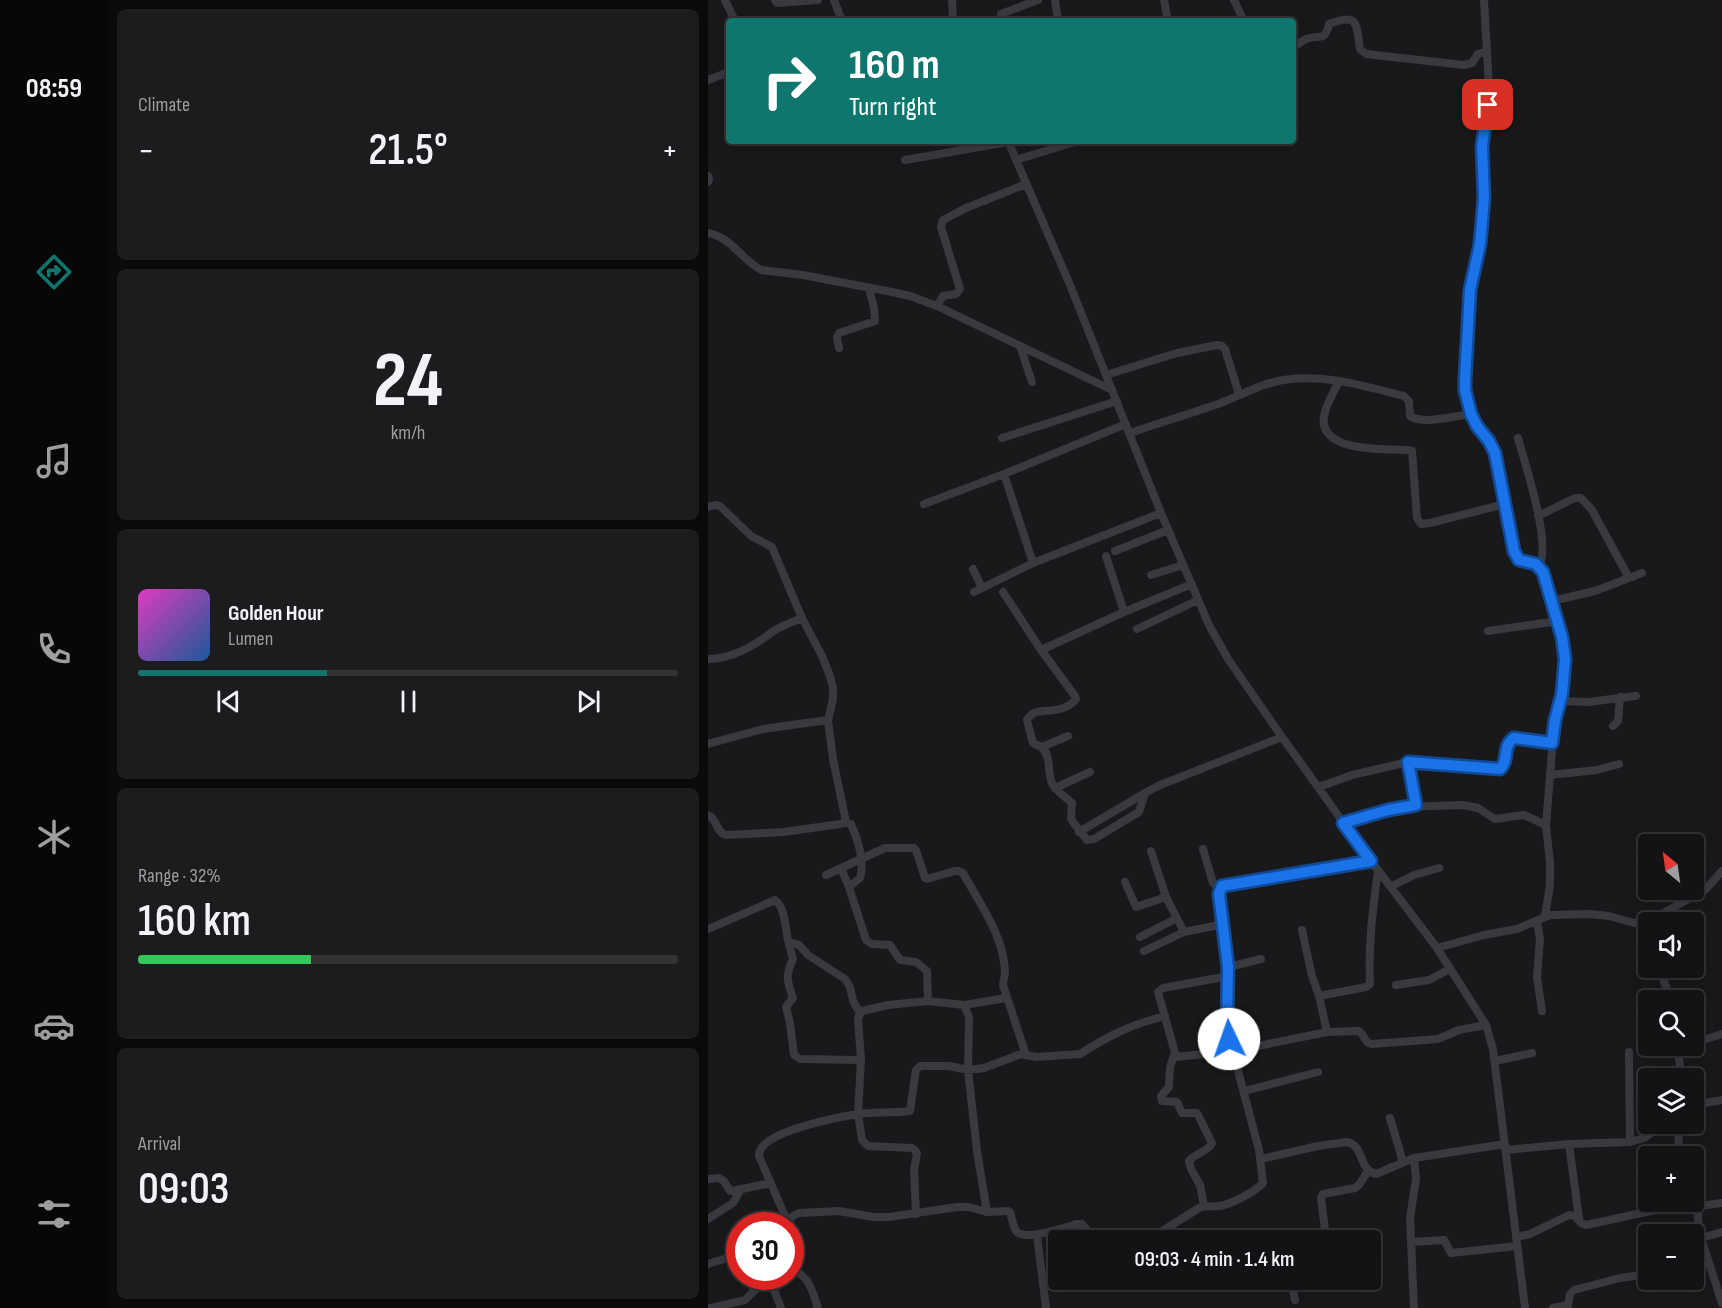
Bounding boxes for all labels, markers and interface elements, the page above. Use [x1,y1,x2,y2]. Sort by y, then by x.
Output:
text: 160 m [849,40,940,91]
icon: right [750,42,828,120]
text: 08:59 [26,73,82,105]
pin [1462,79,1513,130]
icon: arrive [1471,88,1504,121]
text: Turn right [849,91,936,123]
text: Climate [138,93,190,117]
text: 21.5° [368,123,448,178]
text: − [138,131,154,171]
text: + [662,131,678,171]
icon: directions [33,251,75,293]
text: 24 [373,335,443,428]
text: km/h [391,421,425,445]
icon: music [33,440,75,482]
text: Golden Hour [228,600,324,627]
text: Lumen [228,627,273,651]
icon: phone [33,628,75,670]
icon: previous [212,685,245,718]
icon: pause [392,685,425,718]
icon: next [572,685,605,718]
icon: climate [33,816,75,858]
north arrow [1638,834,1704,900]
map controls [1638,834,1704,1290]
text: Range · 32% [138,864,221,888]
text: 160 km [138,894,251,949]
button: sound [1638,912,1704,978]
button: search [1638,990,1704,1056]
icon: car [33,1005,75,1047]
position arrow [1197,1007,1261,1071]
button: layers [1638,1068,1704,1134]
text: Arrival [138,1132,181,1156]
button: + [1638,1146,1704,1212]
text: 09:03 [138,1162,229,1217]
icon: filters [33,1193,75,1235]
speed limit sign: 30 [726,1212,804,1290]
button: − [1638,1224,1704,1290]
text: 09:03 · 4 min · 1.4 km [1135,1246,1294,1273]

